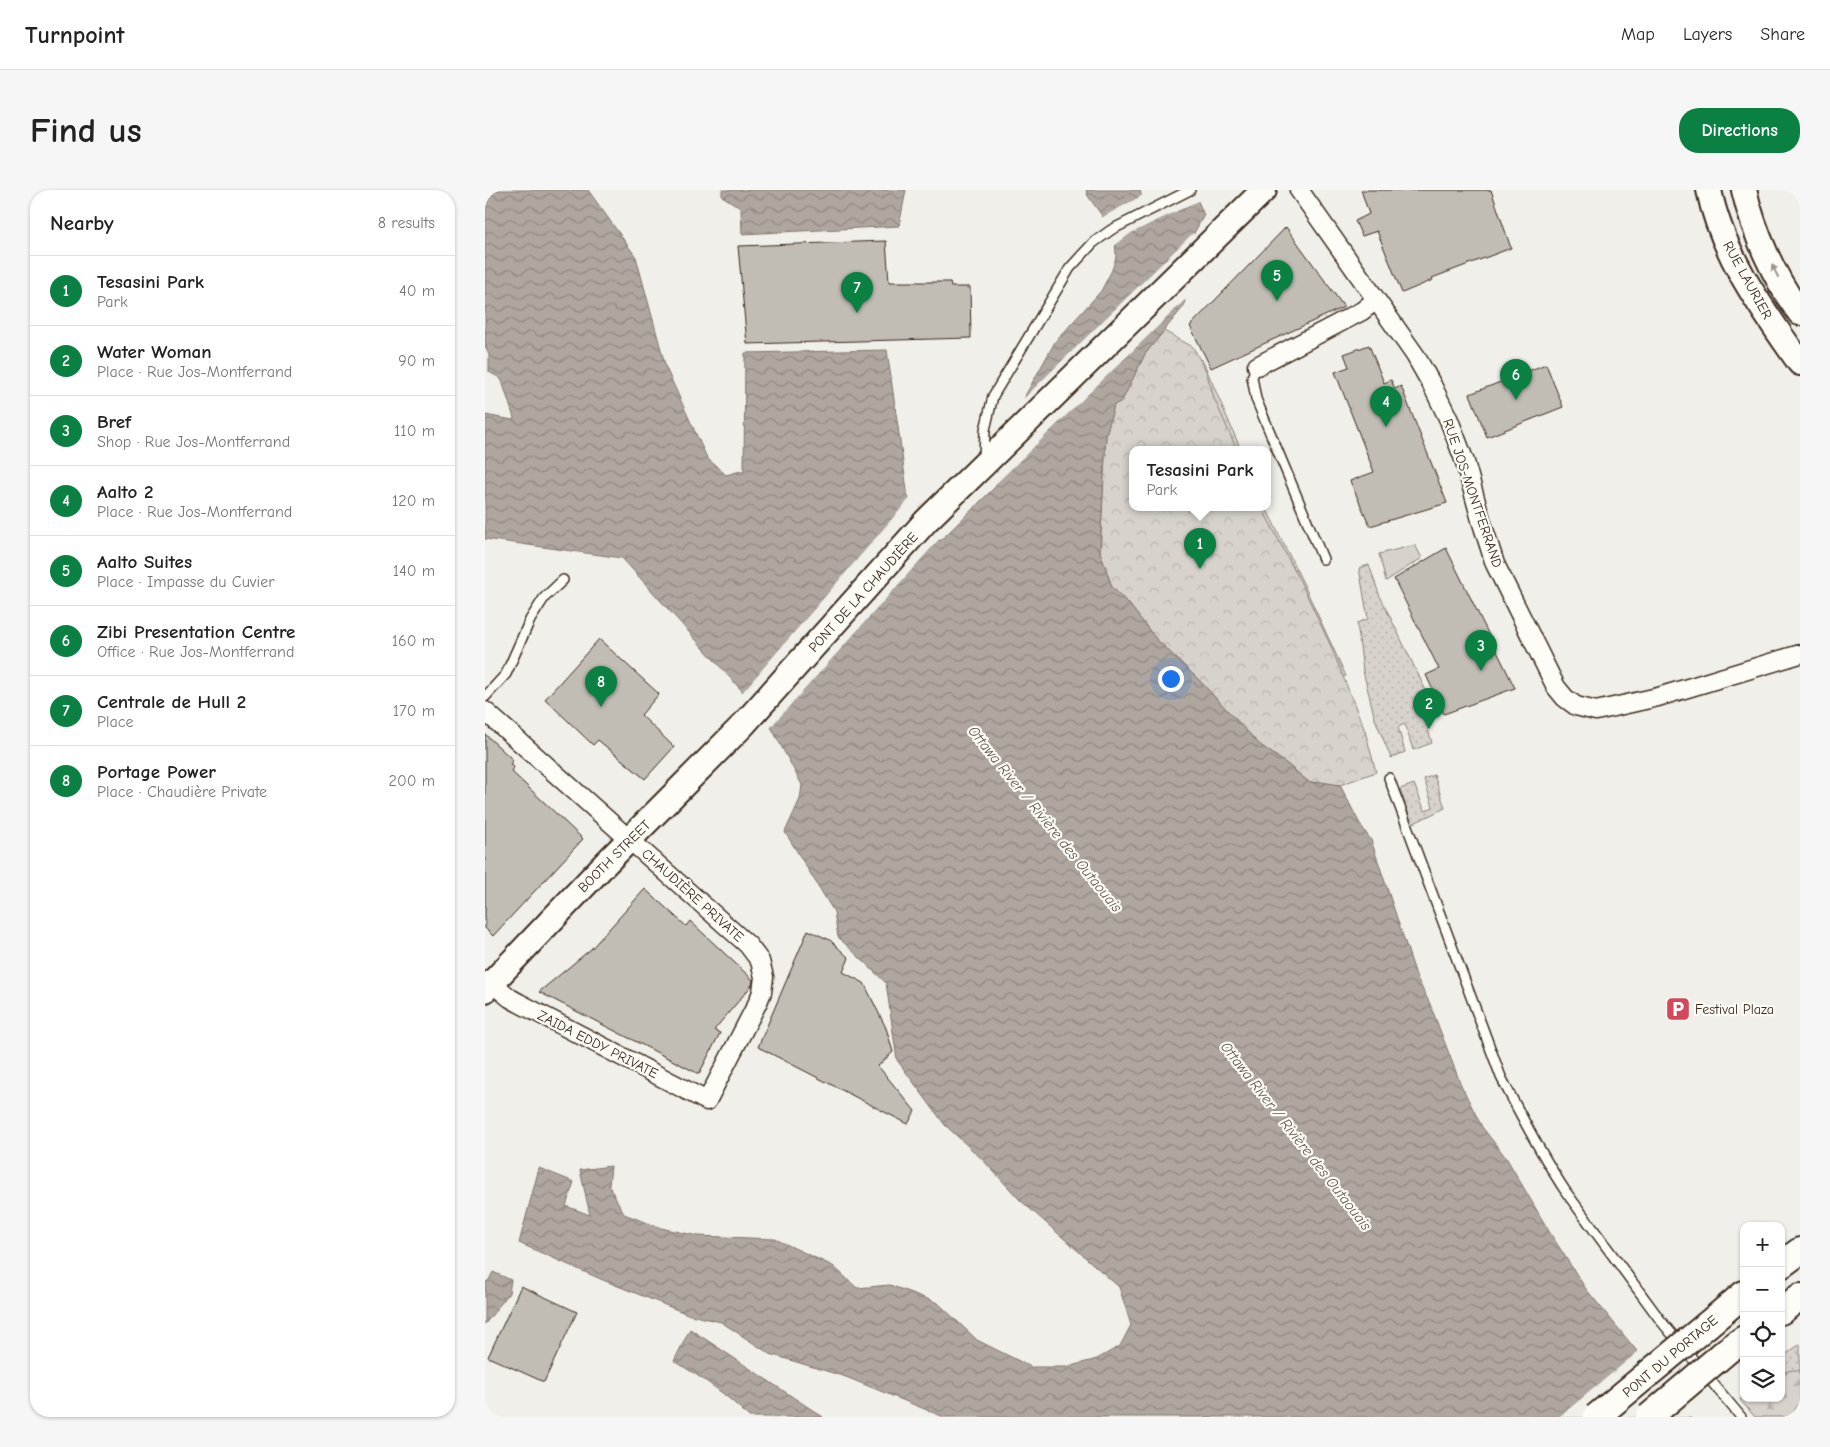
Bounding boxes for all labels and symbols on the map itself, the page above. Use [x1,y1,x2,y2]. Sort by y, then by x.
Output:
street label: RUE LAURIER [1719,238,1776,322]
pin: 5 [1261,260,1293,301]
one-way arrow [1771,264,1779,278]
pin: 7 [841,272,873,313]
pin: 6 [1500,359,1532,400]
pin: 4 [1370,386,1402,427]
street label: RUE JOS-MONTFERRAND [1439,416,1506,570]
pin: 1 [1184,528,1216,569]
street label: PONT DE LA CHAUDIÈRE [805,529,922,656]
pin: 3 [1465,630,1497,671]
pin: 8 [585,666,617,707]
your location [1158,666,1184,692]
pin: 2 [1413,688,1445,729]
water label: Ottawa River / Rivière des Outaouais [964,722,1126,916]
street label: BOOTH STREET [575,816,655,896]
street label: CHAUDIÈRE PRIVATE [638,845,747,946]
parking icon: Festival Plaza [1665,996,1691,1022]
place label: Festival Plaza [1695,1001,1774,1018]
street label: ZAIDA EDDY PRIVATE [535,1007,661,1082]
water label: Ottawa River / Rivière des Outaouais [1217,1038,1376,1234]
street label: PONT DU PORTAGE [1619,1312,1721,1401]

